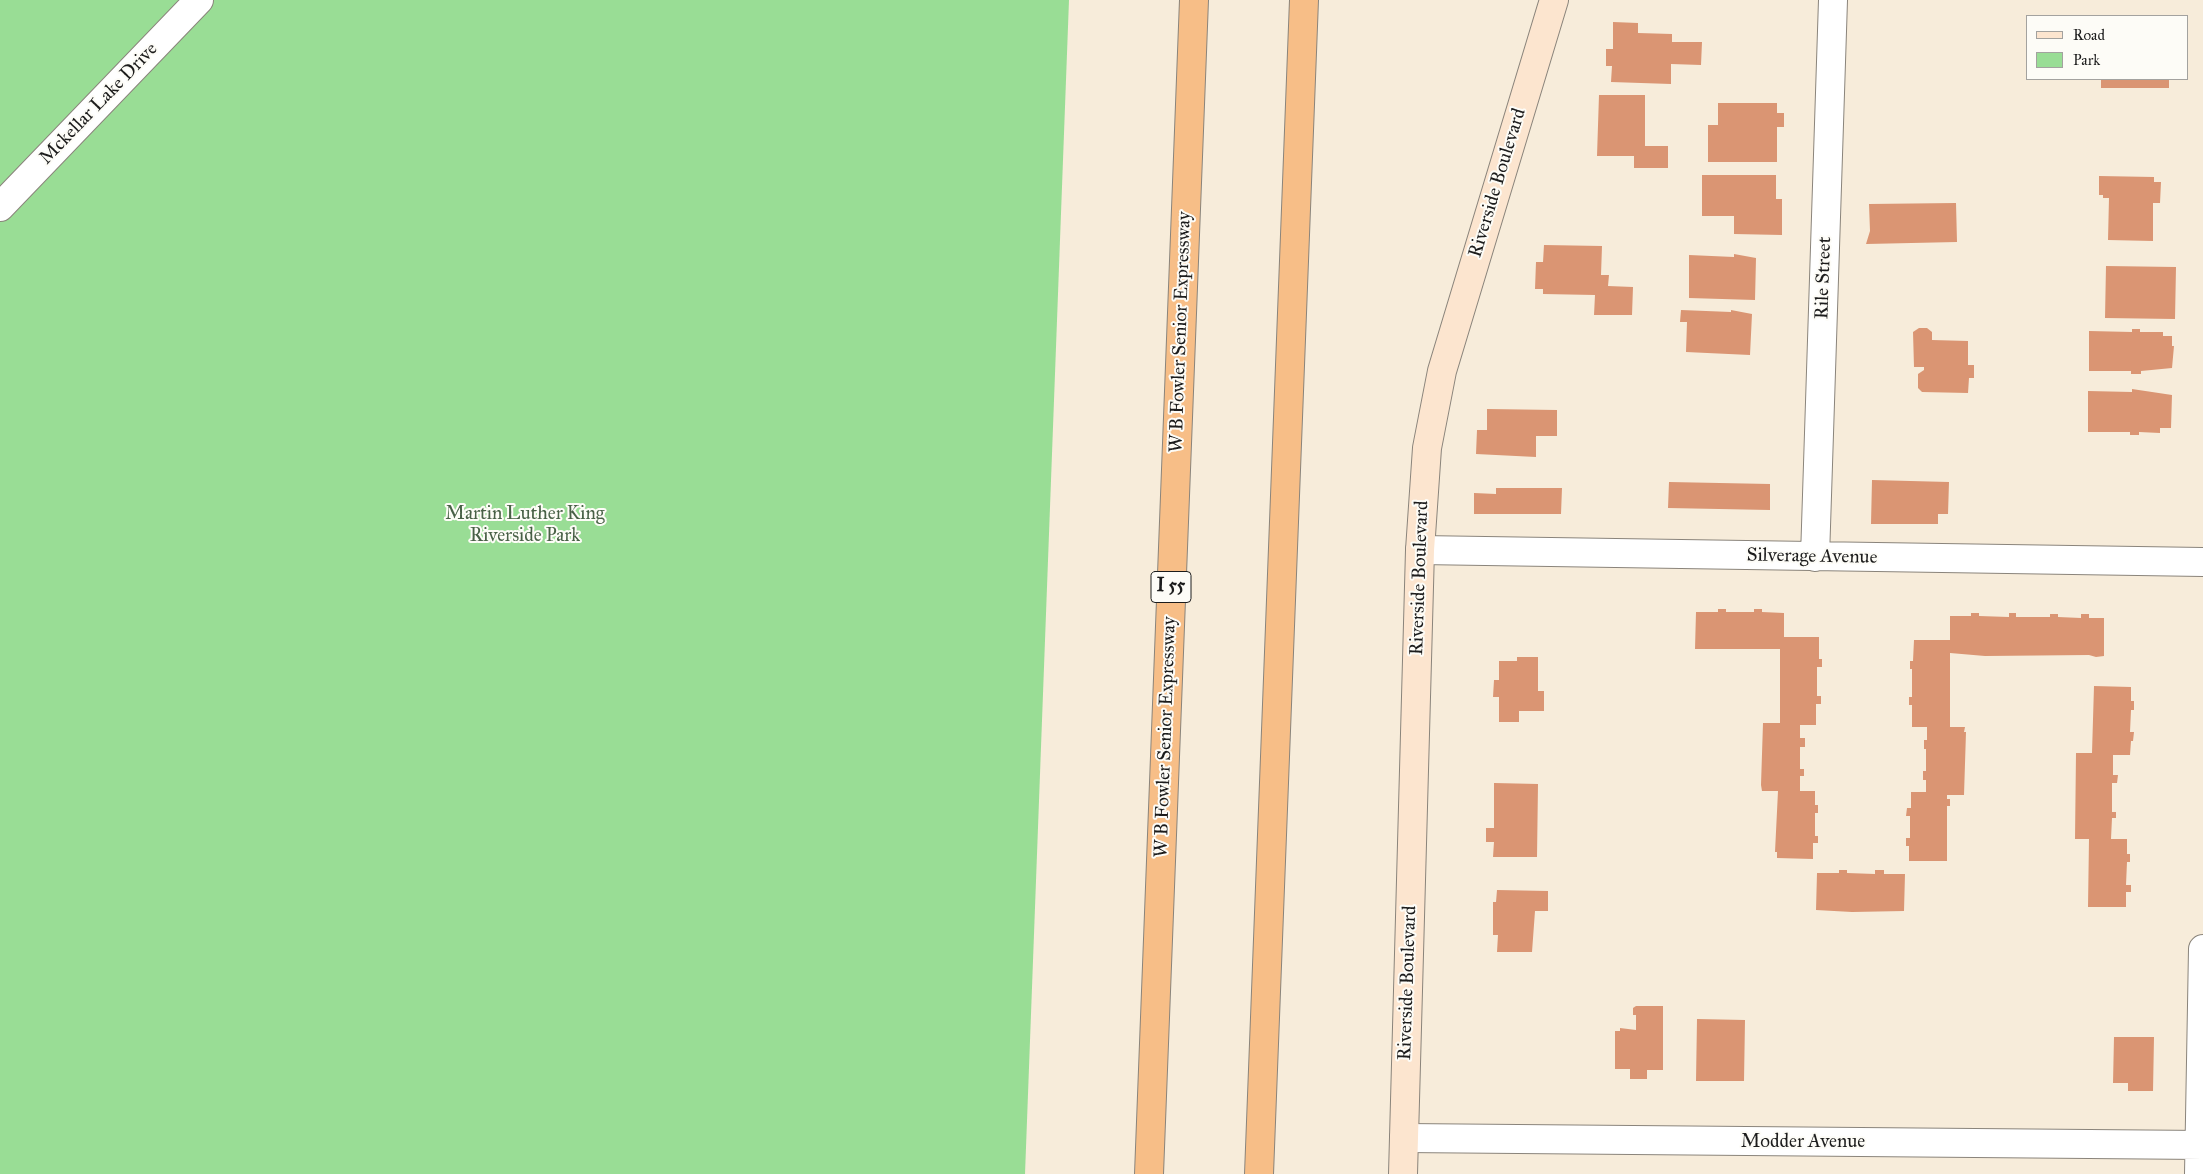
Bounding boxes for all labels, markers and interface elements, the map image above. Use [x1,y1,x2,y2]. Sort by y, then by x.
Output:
legend [2026,15,2188,80]
text: Road [2073,26,2105,44]
street label: Mckellar Lake Drive [35,38,163,170]
text: Park [2073,51,2100,69]
street label: Riverside Boulevard [1464,106,1532,260]
street label: W B Fowler Senior Expressway [1165,211,1197,453]
street label: Rile Street [1811,236,1837,320]
street label: Riverside Boulevard [1406,500,1434,656]
park label: Martin Luther King Riverside Park [445,503,605,547]
street label: Silverage Avenue [1746,544,1878,570]
road number: I 55 [1151,572,1191,602]
street label: W B Fowler Senior Expressway [1150,616,1182,858]
street label: Riverside Boulevard [1394,905,1422,1061]
street label: Modder Avenue [1741,1131,1865,1153]

